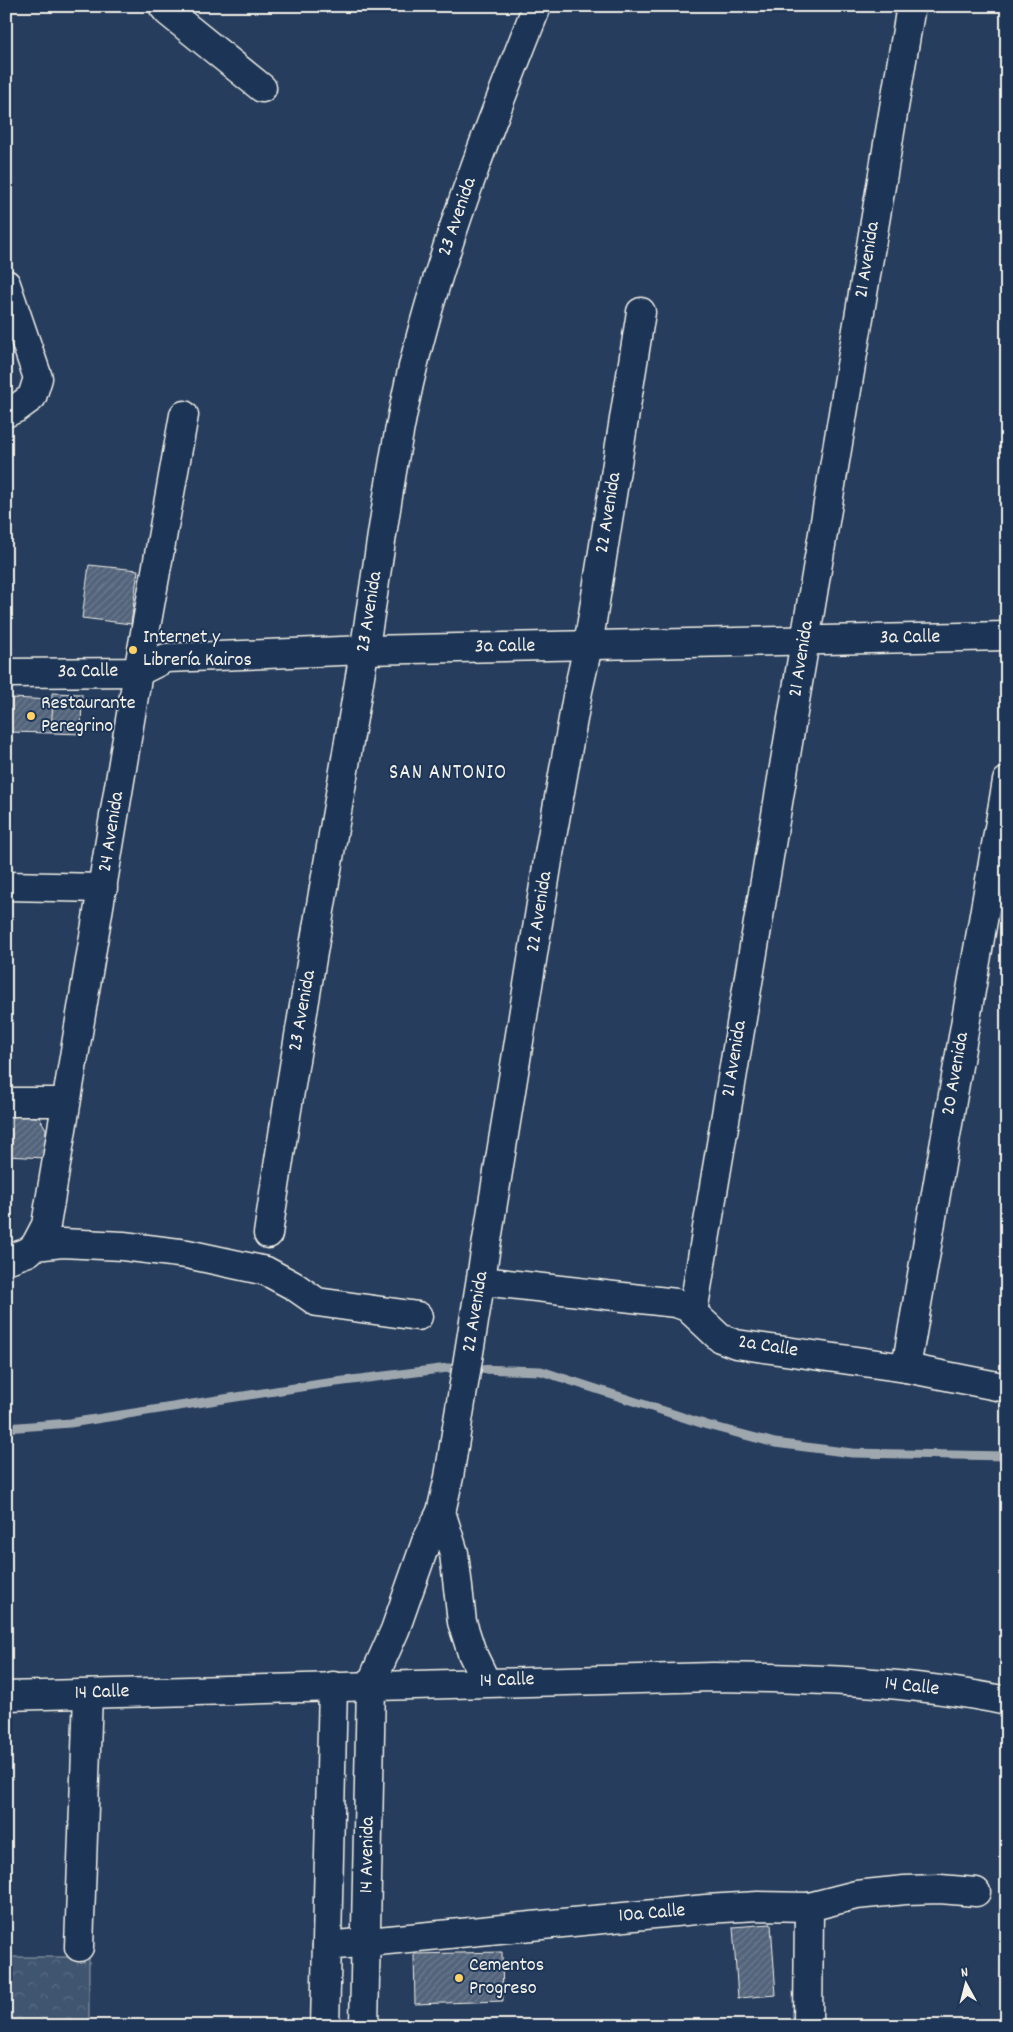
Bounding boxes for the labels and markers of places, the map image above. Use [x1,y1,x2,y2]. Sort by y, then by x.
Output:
place label: Internet y Librería Kairos [143,624,252,675]
marker: Internet y Librería Kairos [127,644,139,656]
place label: Restaurante Peregrino [41,690,136,741]
marker: Restaurante Peregrino [25,710,37,722]
place label: Cementos Progreso [469,1952,544,2003]
marker: Cementos Progreso [453,1972,465,1984]

